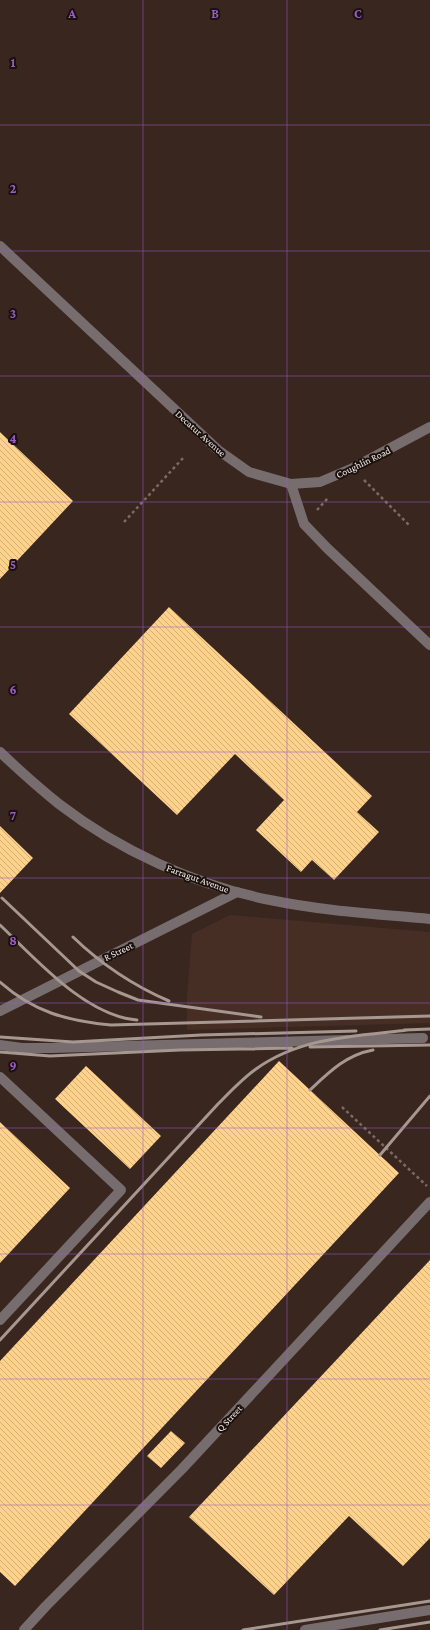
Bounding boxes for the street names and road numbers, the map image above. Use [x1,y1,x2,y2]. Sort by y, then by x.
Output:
street label: Decatur Avenue [173,408,228,459]
street label: Coughlin Road [334,444,393,480]
street label: Farragut Avenue [165,862,231,895]
street label: R Street [102,939,135,963]
street label: Q Street [214,1402,245,1434]

